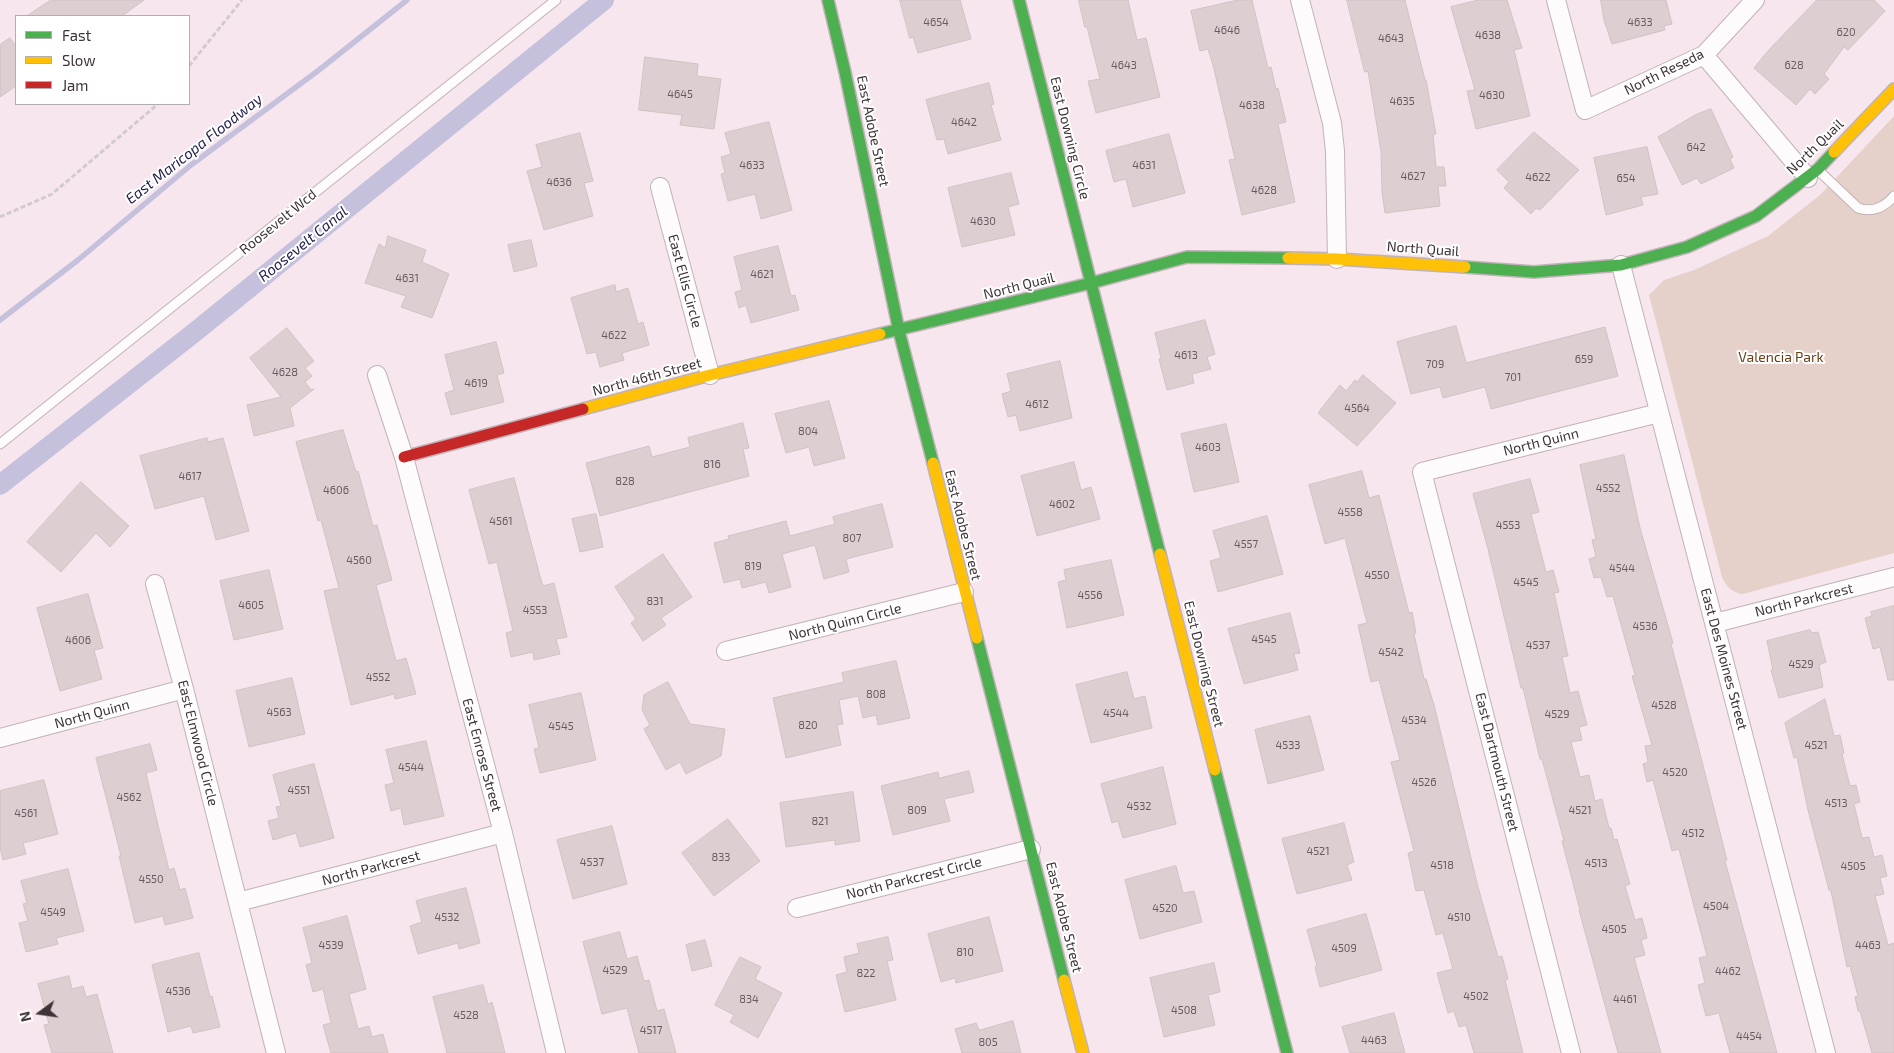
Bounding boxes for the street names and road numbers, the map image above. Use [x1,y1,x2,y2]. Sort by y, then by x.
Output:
street label: North Reseda [1621,45,1707,99]
street label: East Adobe Street [853,74,893,188]
street label: East Downing Circle [1047,75,1093,201]
street label: North Quail [1783,116,1847,178]
street label: Roosevelt Wcd [236,186,320,258]
street label: East Ellis Circle [664,232,706,330]
street label: North Quail [1386,238,1460,260]
street label: North Quail [982,269,1056,303]
street label: North 46th Street [591,354,703,400]
street label: North Quinn [1502,425,1580,459]
street label: East Adobe Street [941,468,985,582]
street label: North Parkcrest [1753,580,1855,620]
street label: East Des Moines Street [1697,586,1751,732]
street label: East Downing Street [1180,599,1228,729]
street label: North Quinn Circle [787,600,903,644]
street label: East Elmwood Circle [174,678,222,808]
street label: East Dartmouth Street [1472,691,1522,833]
street label: North Quinn [53,696,131,732]
street label: East Enrose Street [459,696,505,814]
street label: North Parkcrest [320,847,422,889]
street label: North Parkcrest Circle [844,853,984,903]
street label: East Adobe Street [1042,860,1086,974]

